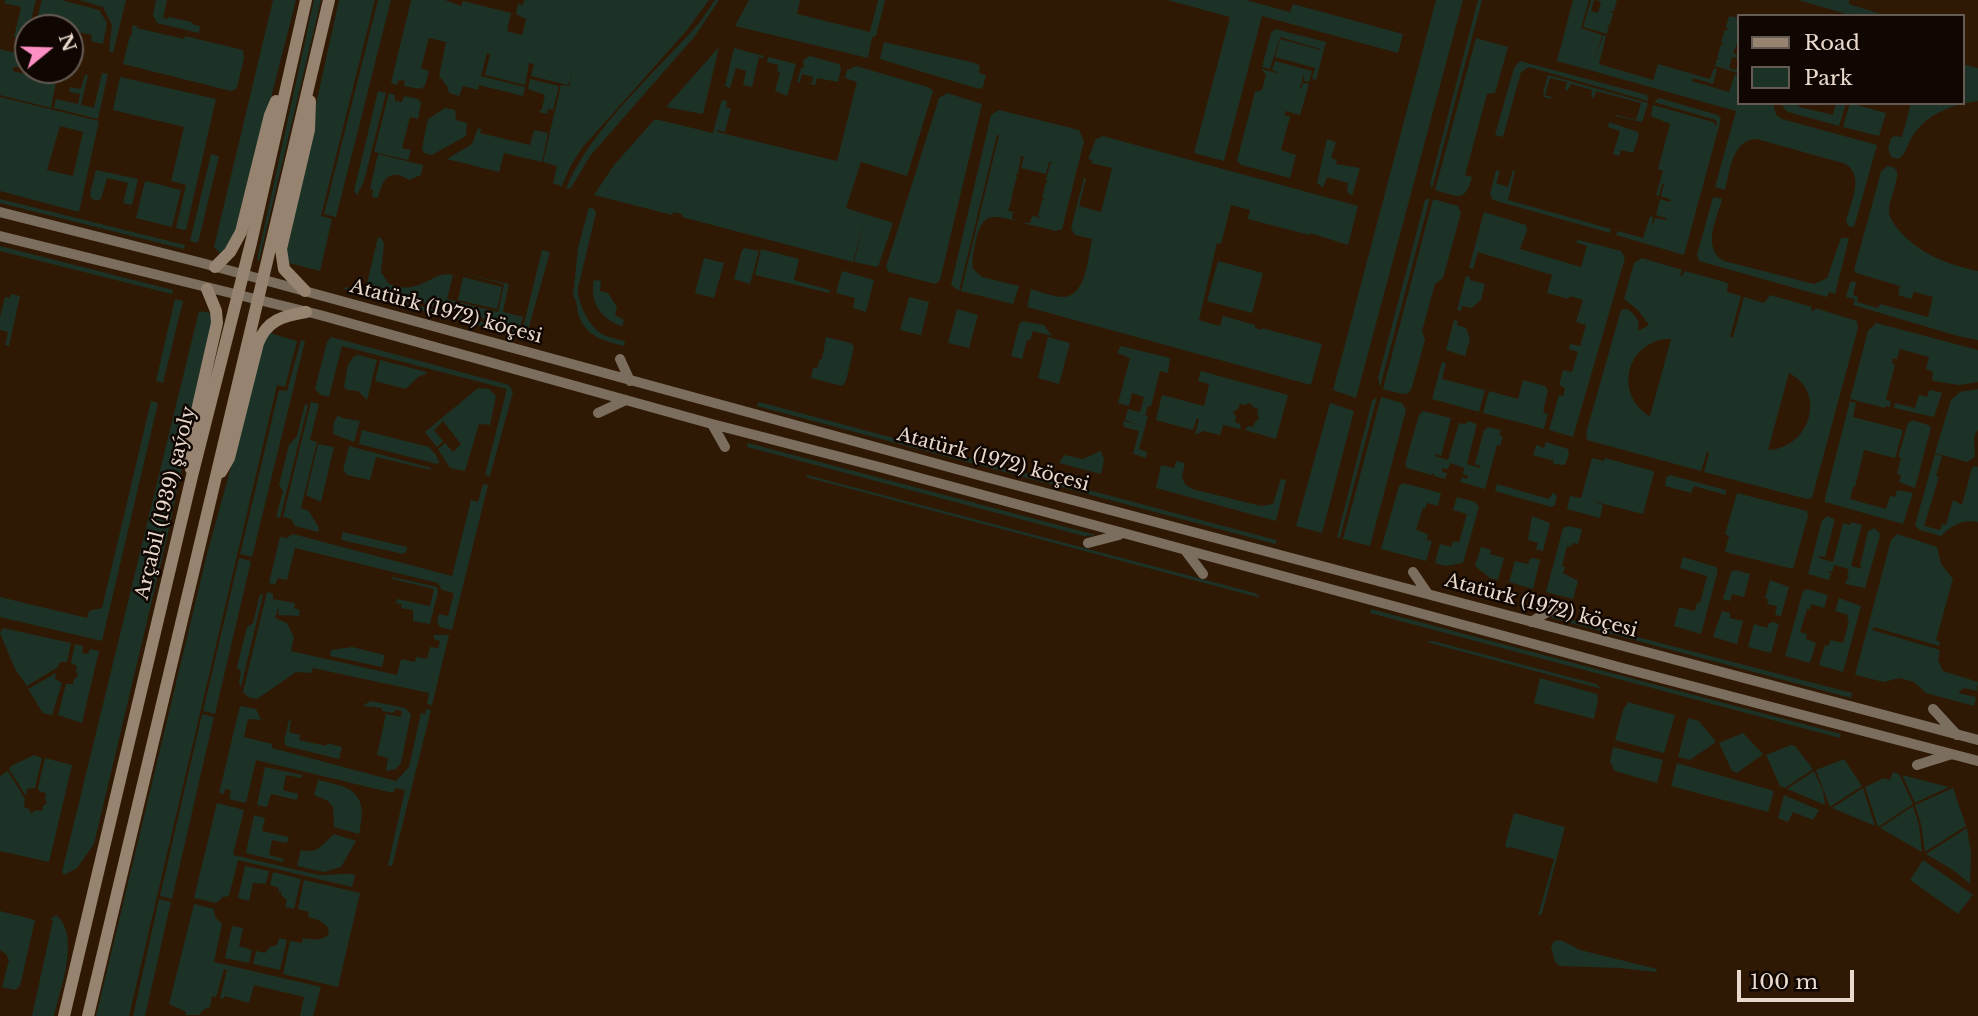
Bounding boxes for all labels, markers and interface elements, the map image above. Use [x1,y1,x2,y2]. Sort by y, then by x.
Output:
north arrow [14,14,84,84]
legend [1736,14,1964,105]
text: N [54,30,81,55]
text: Road [1804,30,1860,56]
text: Park [1804,65,1853,91]
street label: Atatürk (1972) köçesi [347,275,545,349]
street label: Arçabil (1939) şaýoly [131,404,201,602]
street label: Atatürk (1972) köçesi [894,423,1092,497]
street label: Atatürk (1972) köçesi [1442,569,1640,643]
scale bar [1740,956,1857,1000]
text: 100 m [1750,969,1818,995]

